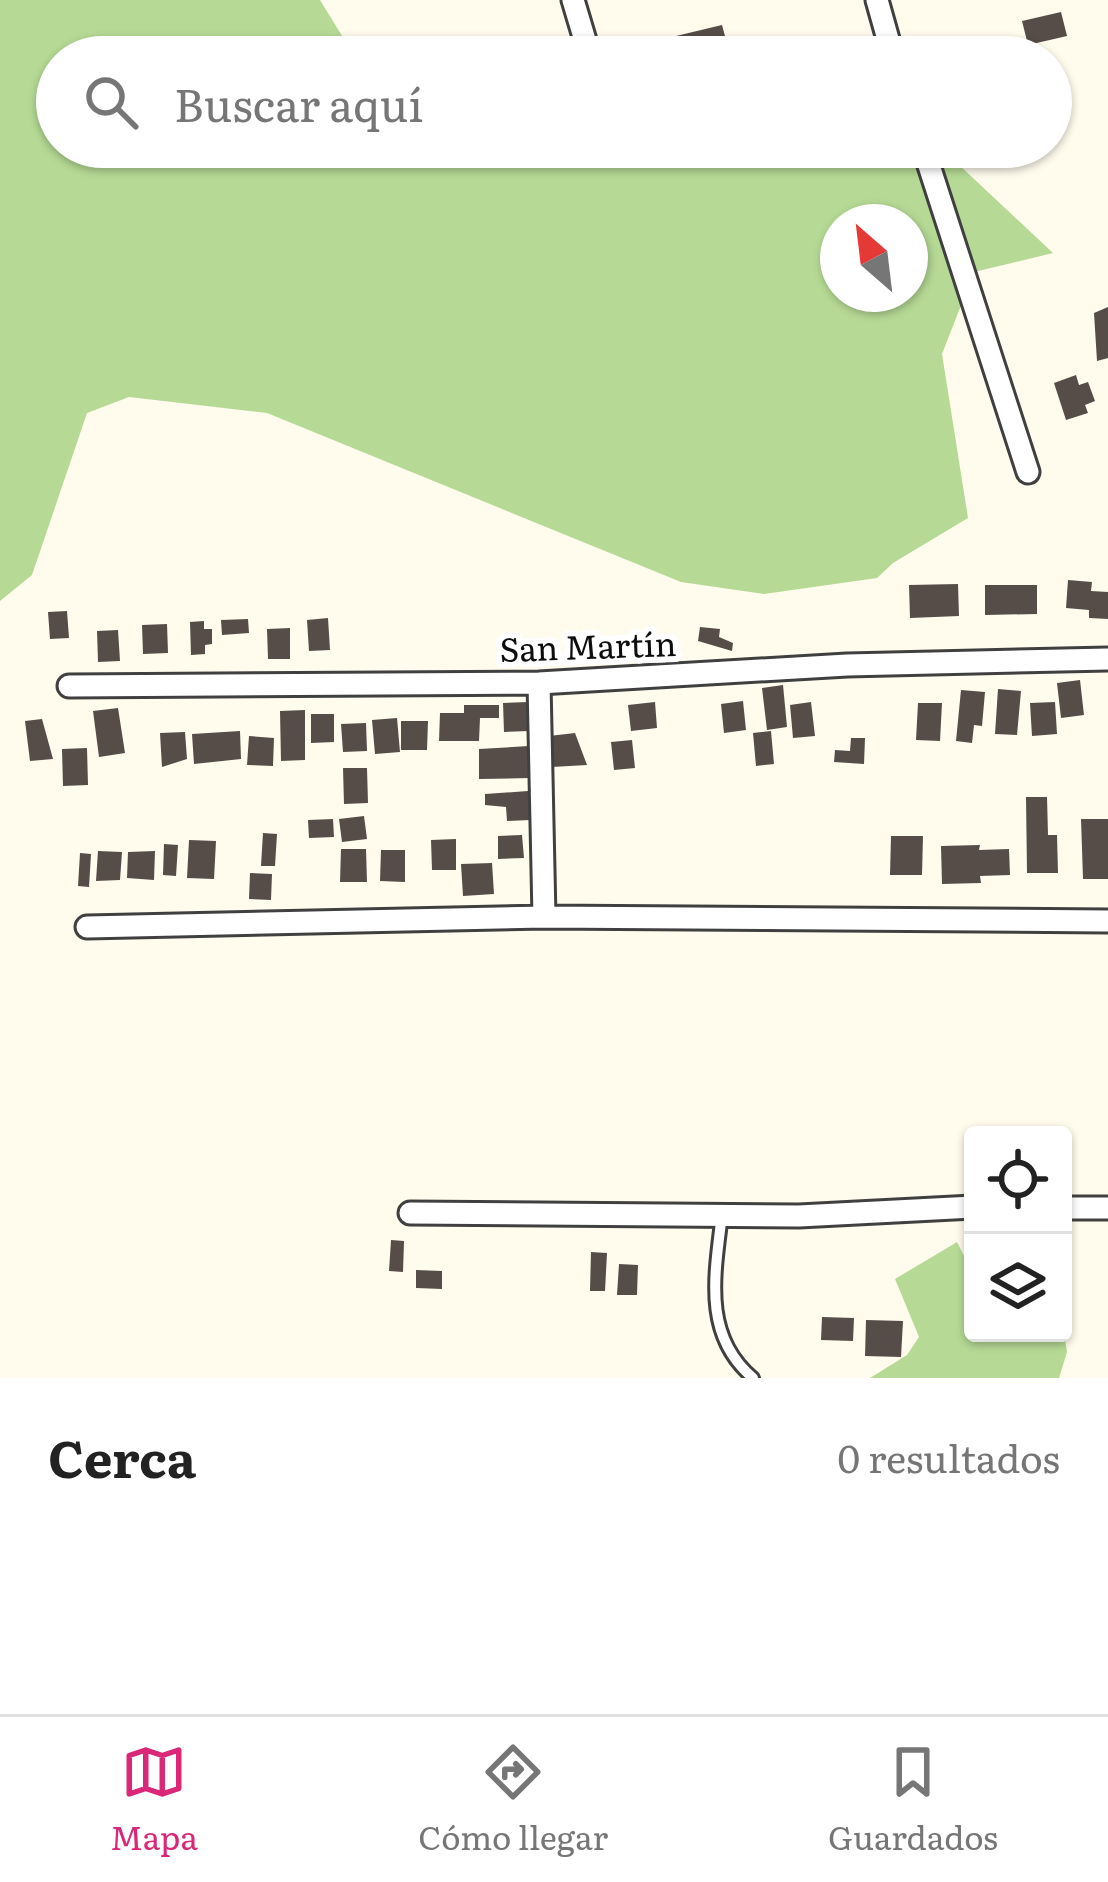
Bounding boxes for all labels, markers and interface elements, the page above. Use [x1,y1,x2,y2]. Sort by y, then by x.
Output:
search box [36,36,1072,168]
icon: search [78,69,144,135]
text: Buscar aquí [174,69,423,136]
north arrow [820,204,928,312]
street label: San Martín [499,617,677,672]
map controls [964,1126,1072,1342]
button: locate [964,1126,1072,1234]
button: layers [964,1234,1072,1342]
text: Cerca [48,1418,196,1494]
text: 0 resultados [838,1427,1060,1485]
tab: Mapa [110,1739,198,1860]
tab: Cómo llegar [418,1739,608,1860]
tab: Guardados [828,1739,998,1860]

